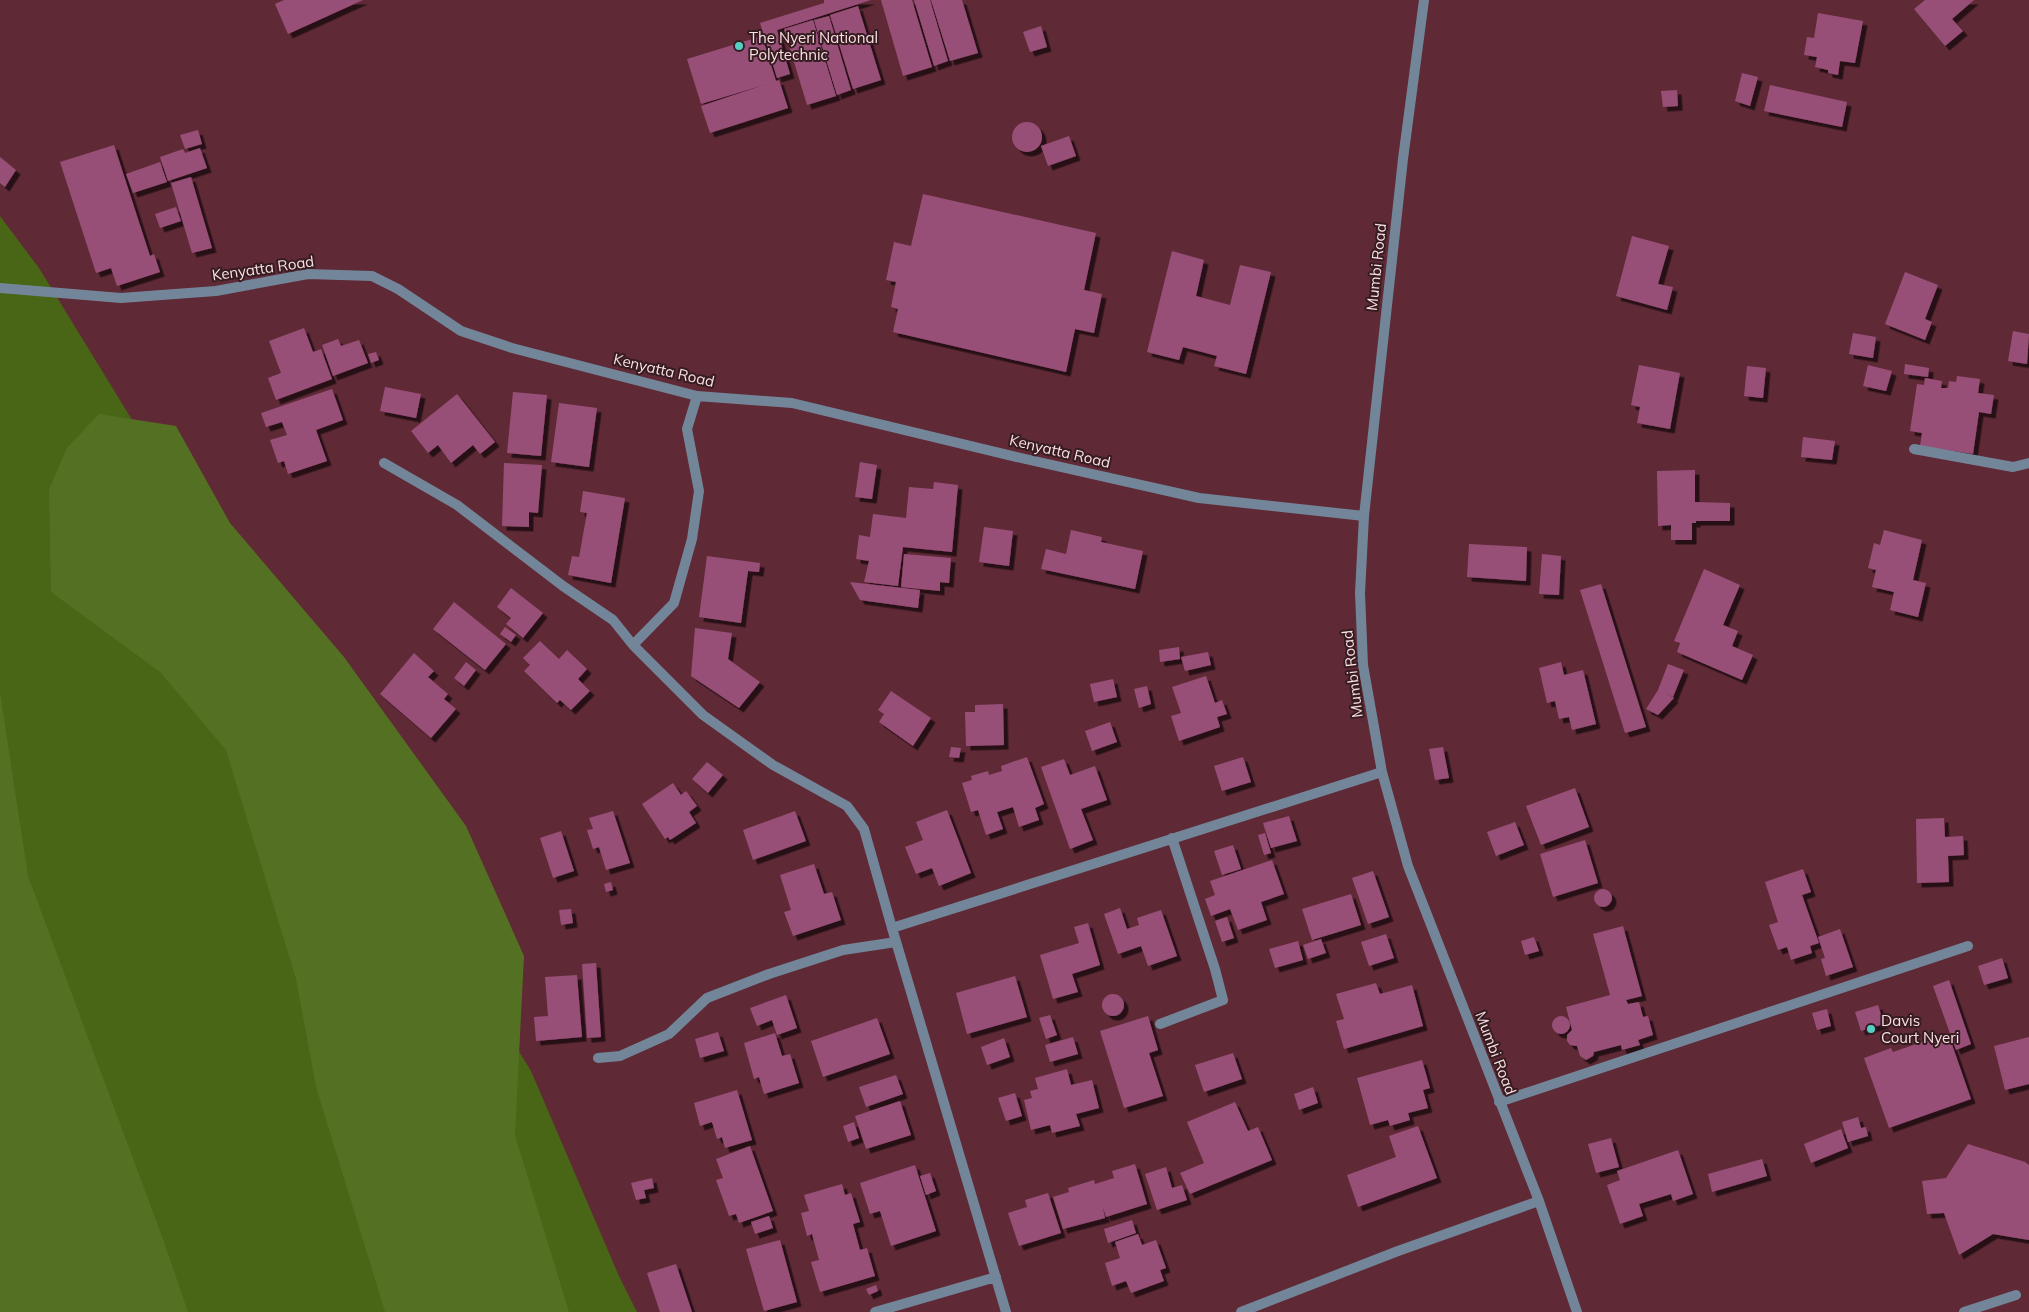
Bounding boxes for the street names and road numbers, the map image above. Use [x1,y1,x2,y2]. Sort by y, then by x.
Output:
street label: Mumbi Road [1362,222,1390,312]
street label: Kenyatta Road [211,251,315,285]
street label: Kenyatta Road [612,349,716,391]
street label: Kenyatta Road [1008,430,1112,472]
street label: Mumbi Road [1337,629,1367,719]
street label: Mumbi Road [1471,1009,1521,1097]

